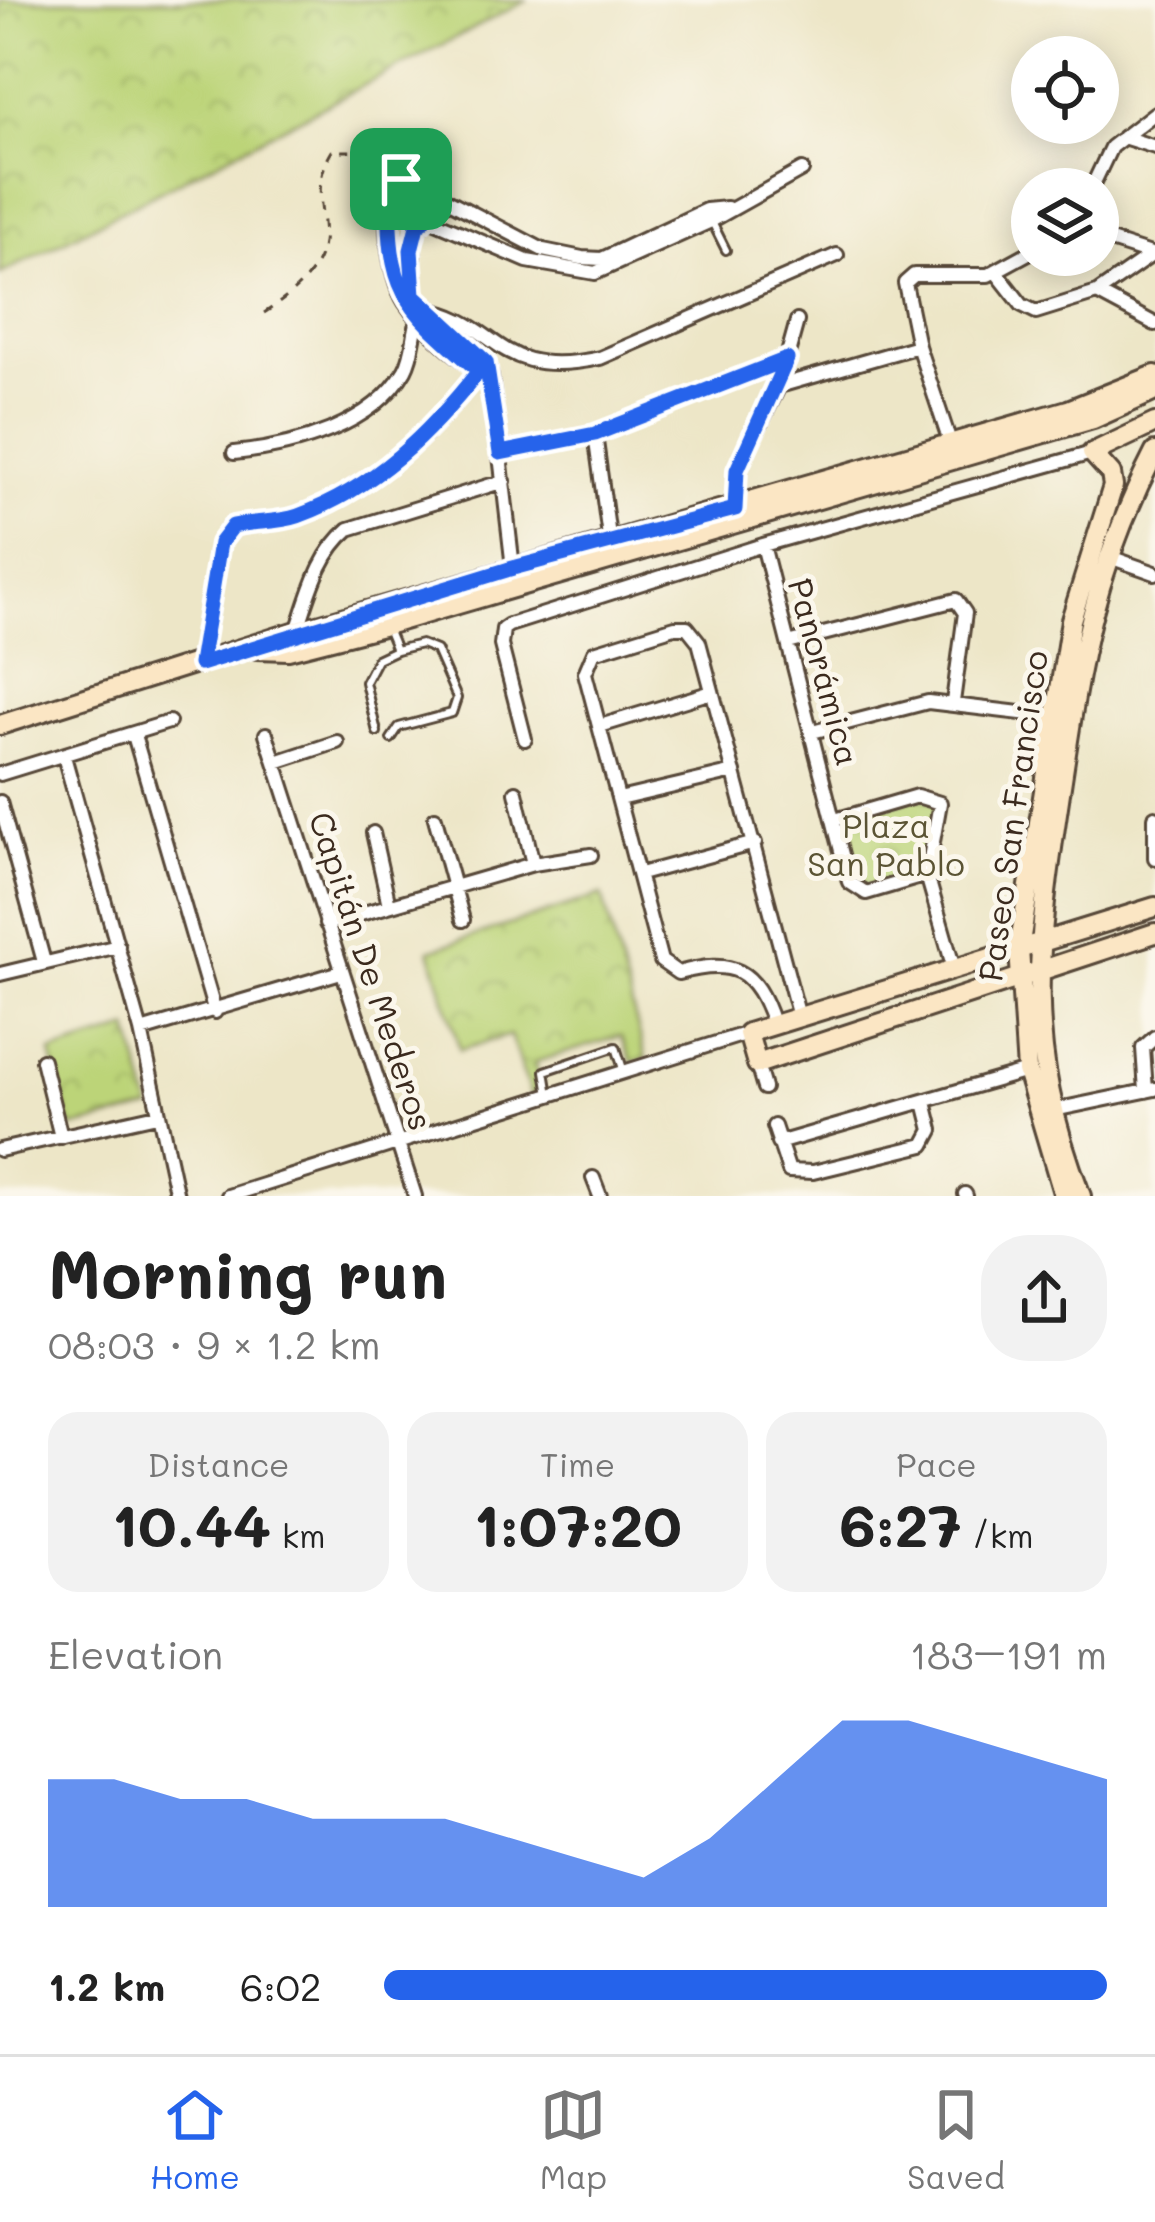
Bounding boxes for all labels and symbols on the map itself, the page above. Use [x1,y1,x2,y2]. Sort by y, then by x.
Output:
pin [350,128,452,230]
street label: Panorámica [780,573,871,770]
street label: Paseo San Francisco [967,648,1056,984]
park label: Plaza San Pablo [807,803,965,884]
street label: Capitán De Mederos [301,806,444,1135]

